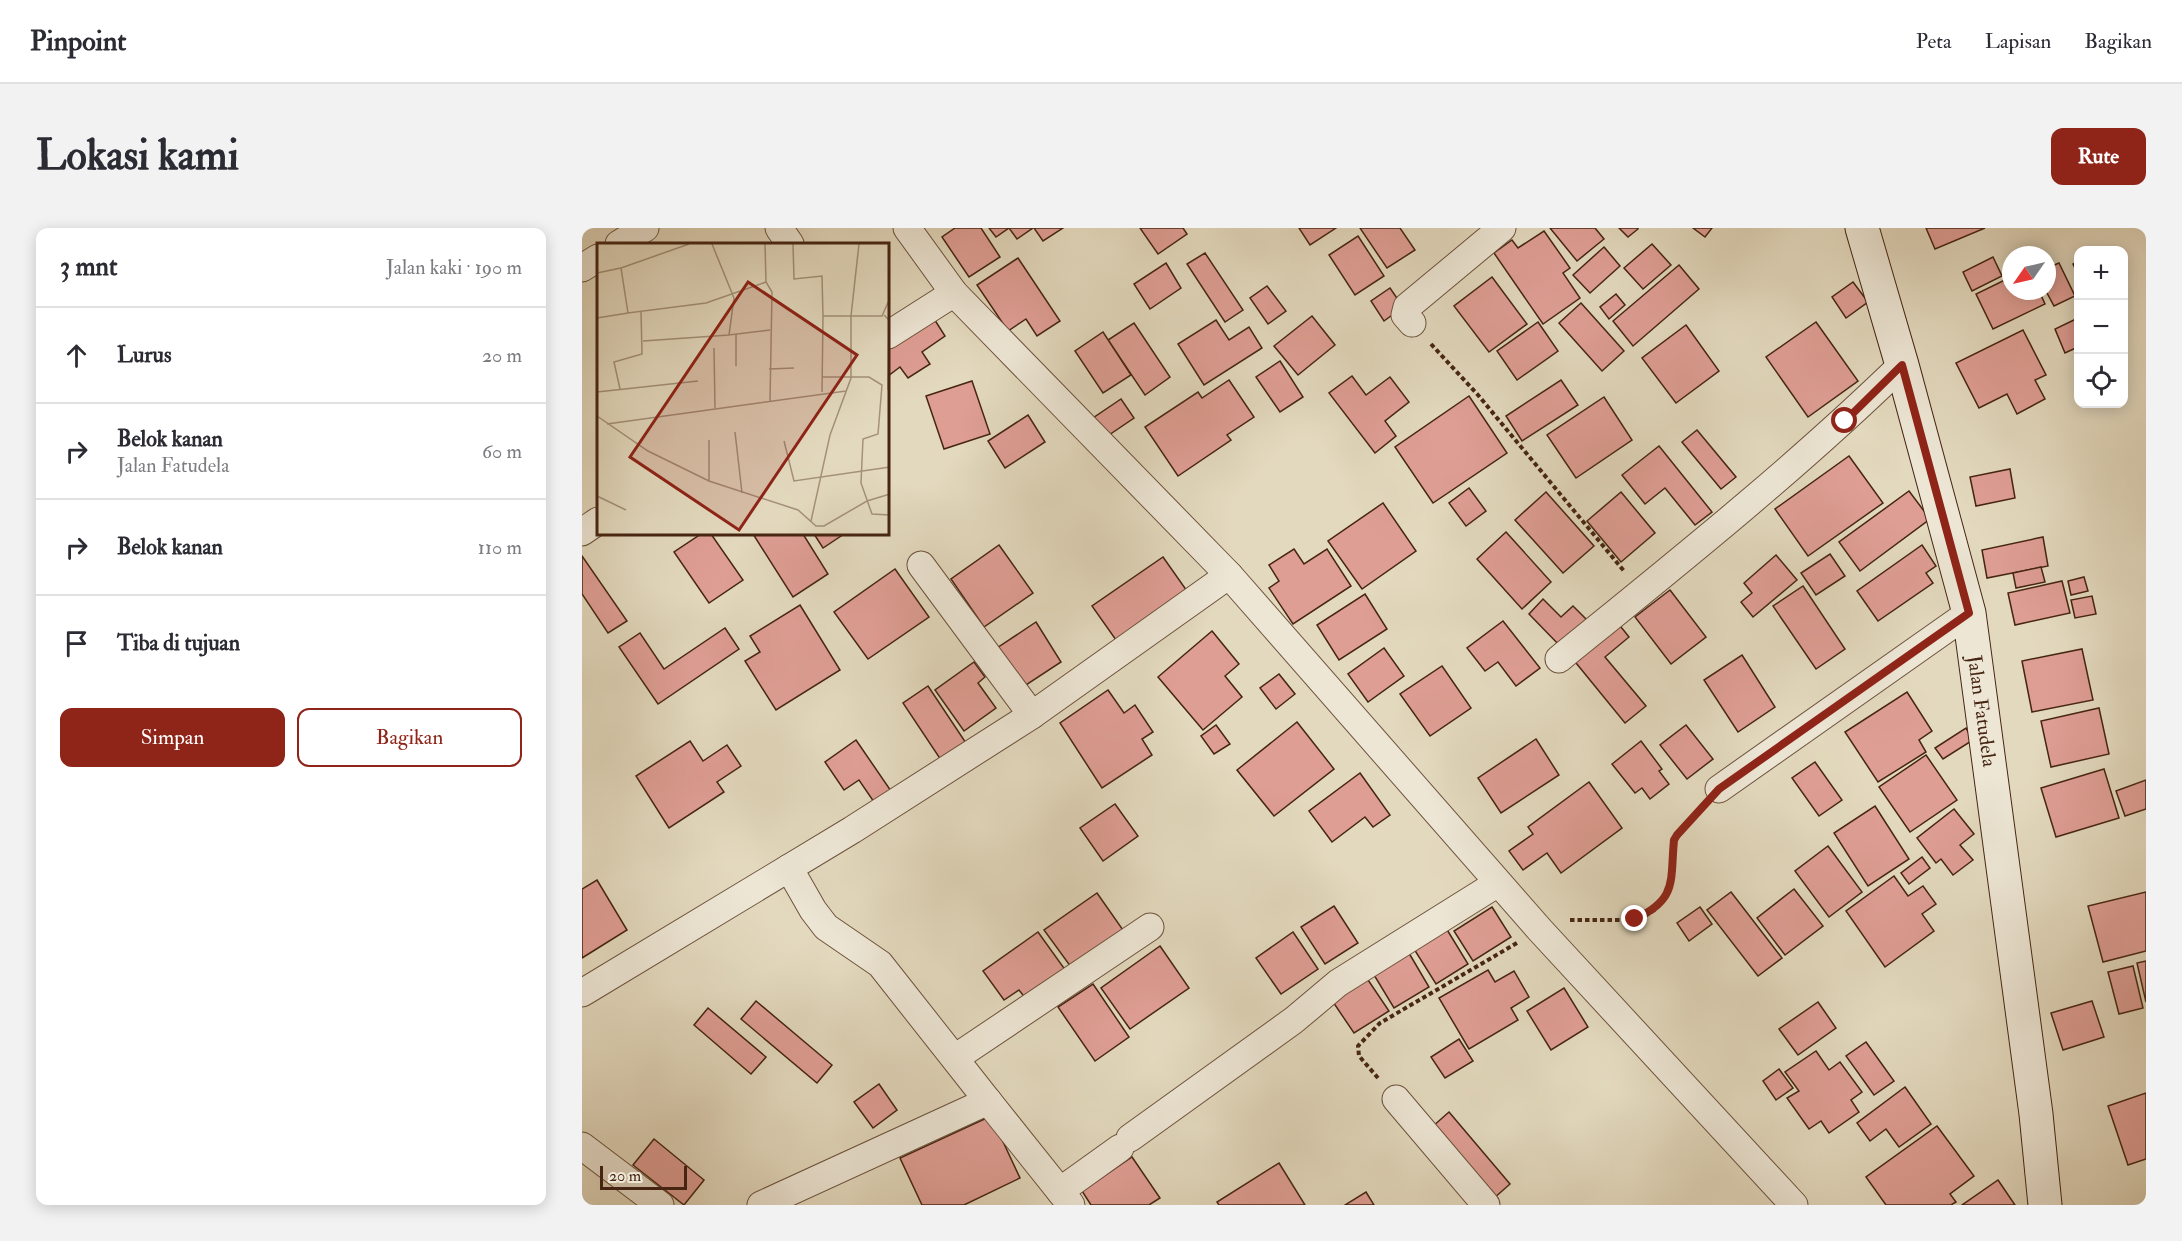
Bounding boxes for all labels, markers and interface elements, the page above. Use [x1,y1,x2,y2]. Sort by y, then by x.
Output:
text: Pinpoint [30,24,126,59]
text: Peta [1916,28,1952,55]
text: Lapisan [1985,28,2051,55]
text: Bagikan [2084,28,2152,55]
button: Rute [2051,128,2146,185]
text: Lokasi kami [36,130,239,182]
inset map [597,243,890,536]
north arrow [2002,246,2056,300]
map controls [2074,246,2128,408]
button: + [2074,246,2128,300]
text: 3 mnt [60,251,117,283]
text: Jalan kaki · 190 m [386,255,522,280]
button: − [2074,300,2128,354]
icon: ahead [60,339,93,372]
text: Lurus [117,341,171,369]
text: 20 m [482,343,522,368]
button: locate [2074,354,2128,408]
route start [1831,407,1857,433]
text: Belok kanan [117,425,223,453]
icon: right [60,435,93,468]
text: 60 m [482,439,522,464]
text: Jalan Fatudela [117,453,229,478]
icon: right [60,531,93,564]
text: Belok kanan [117,533,223,561]
text: 110 m [478,535,522,560]
icon: arrive [60,627,93,660]
text: Tiba di tujuan [117,629,240,657]
street label: Jalan Fatudela [1962,653,2002,769]
button: Simpan [60,708,285,767]
button: Bagikan [297,708,522,767]
route end [1621,905,1647,931]
scale bar [600,1163,687,1190]
text: 20 m [609,1166,641,1186]

